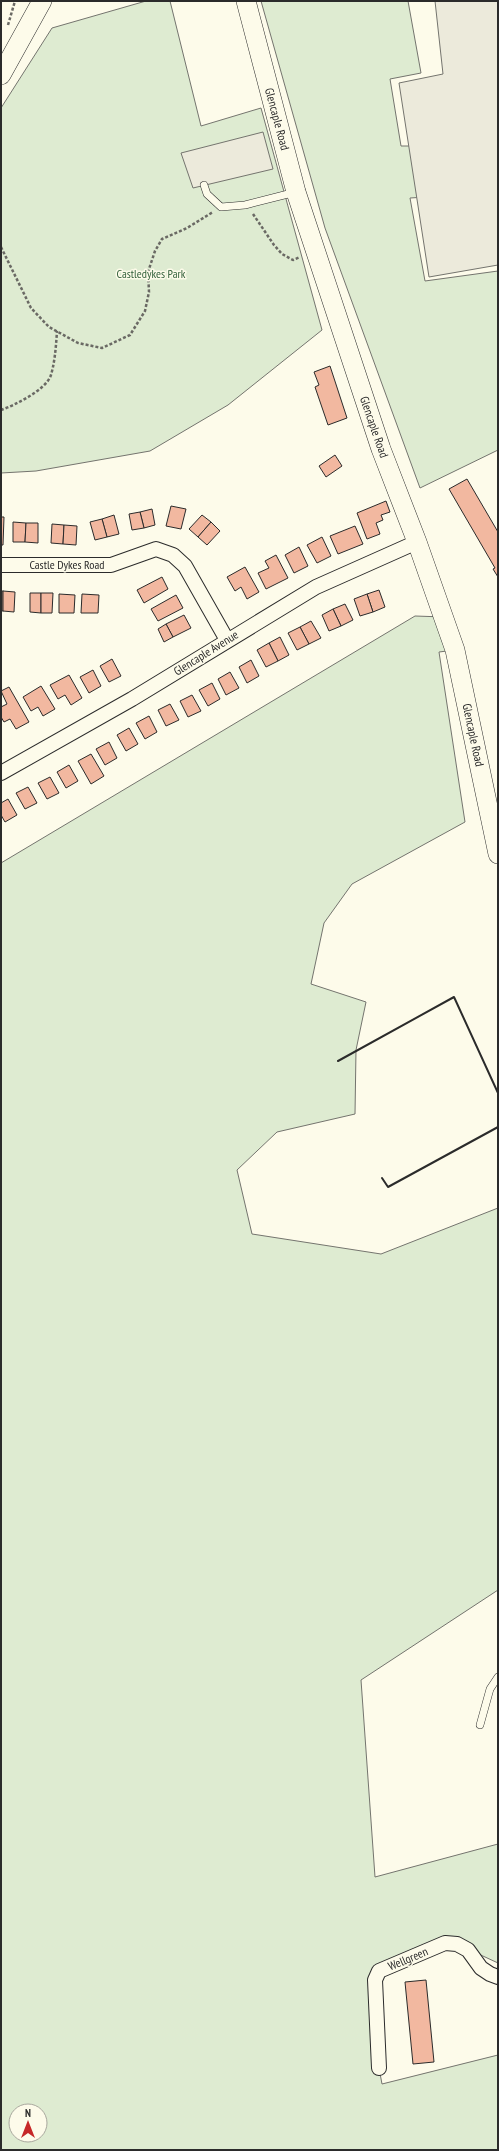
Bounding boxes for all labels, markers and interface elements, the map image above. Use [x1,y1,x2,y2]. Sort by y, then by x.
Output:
street label: Glencaple Road [262,86,293,152]
park label: Castledykes Park [117,266,186,281]
street label: Glencaple Road [357,394,392,460]
street label: Castle Dykes Road [29,557,105,572]
street label: Glencaple Avenue [171,627,241,678]
street label: Glencaple Road [459,702,487,768]
street label: Wellgreen [386,1943,430,1974]
north arrow [8,2103,48,2143]
text: N [25,2106,31,2120]

